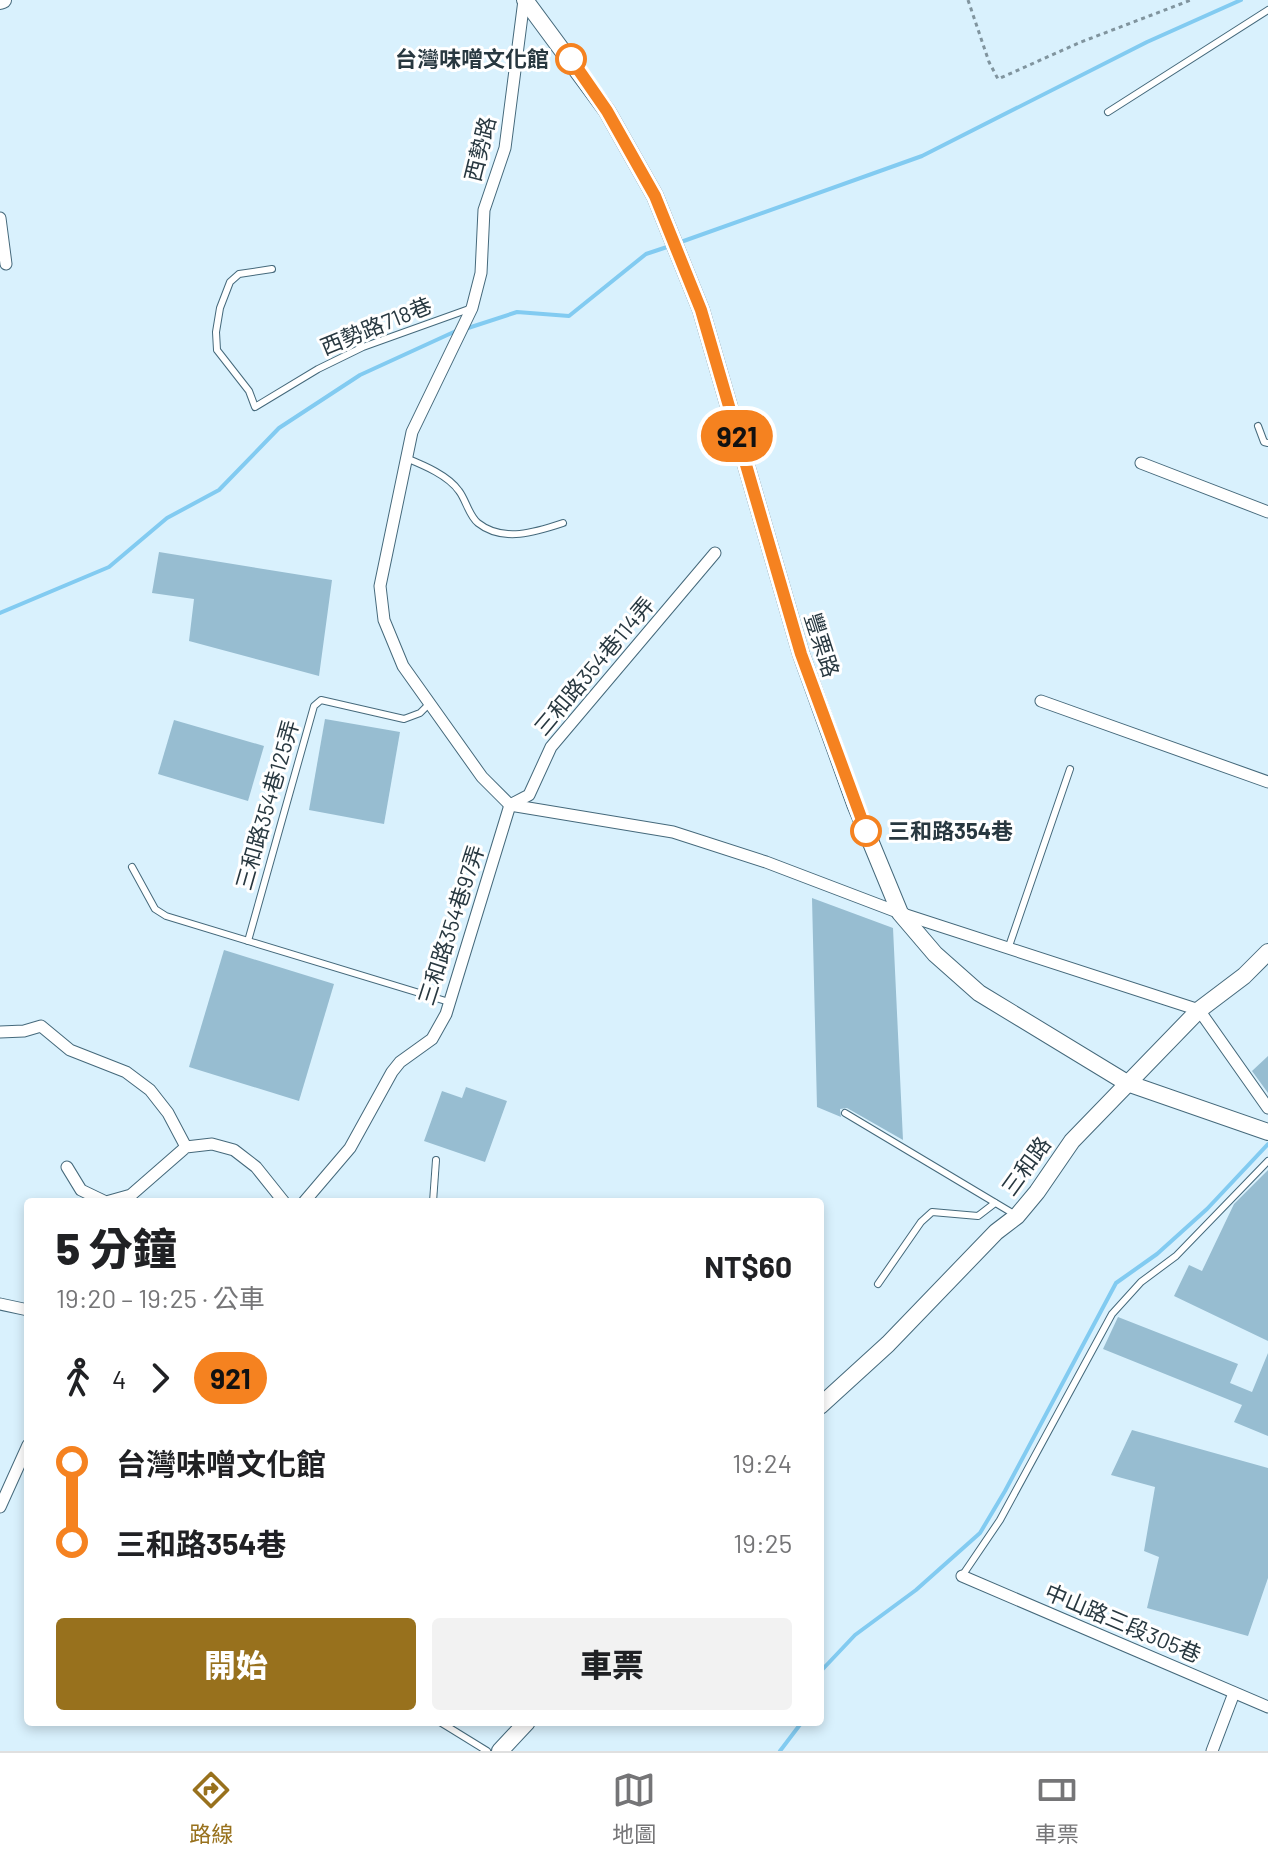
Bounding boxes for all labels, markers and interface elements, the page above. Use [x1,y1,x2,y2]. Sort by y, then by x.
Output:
marker: 台灣味噌文化館 [556,44,586,74]
place label: 台灣味噌文化館 [395,45,549,71]
street label: 西勢路 [458,114,500,184]
street label: 西勢路718巷 [316,291,435,359]
line badge: 921 [691,410,783,462]
text: 921 [717,419,757,453]
street label: 三和路354巷114弄 [528,591,659,740]
street label: 豐栗路 [800,609,846,680]
street label: 三和路354巷125弄 [229,717,303,893]
marker: 三和路354巷 [851,816,881,846]
place label: 三和路354巷 [888,817,1013,843]
street label: 三和路354巷97弄 [412,841,488,1008]
street label: 三和路 [995,1131,1055,1200]
text: 5 分鐘 [56,1221,177,1274]
text: NT$60 [704,1248,792,1284]
text: 19:20 – 19:25 · 公車 [56,1282,265,1313]
icon: walk [56,1356,100,1400]
icon: forward [138,1356,182,1400]
text: 921 [210,1361,251,1395]
text: 4 [112,1363,126,1394]
text: 台灣味噌文化館 [116,1445,326,1481]
text: 19:24 [732,1447,792,1478]
text: 三和路354巷 [116,1525,287,1561]
text: 19:25 [733,1527,792,1558]
street label: 中山路三段305巷 [1041,1577,1205,1667]
button: 開始 [56,1618,416,1710]
button: 車票 [432,1618,792,1710]
tab: 路線 [189,1768,233,1848]
tab: 地圖 [612,1768,656,1848]
tab: 車票 [1035,1768,1079,1848]

